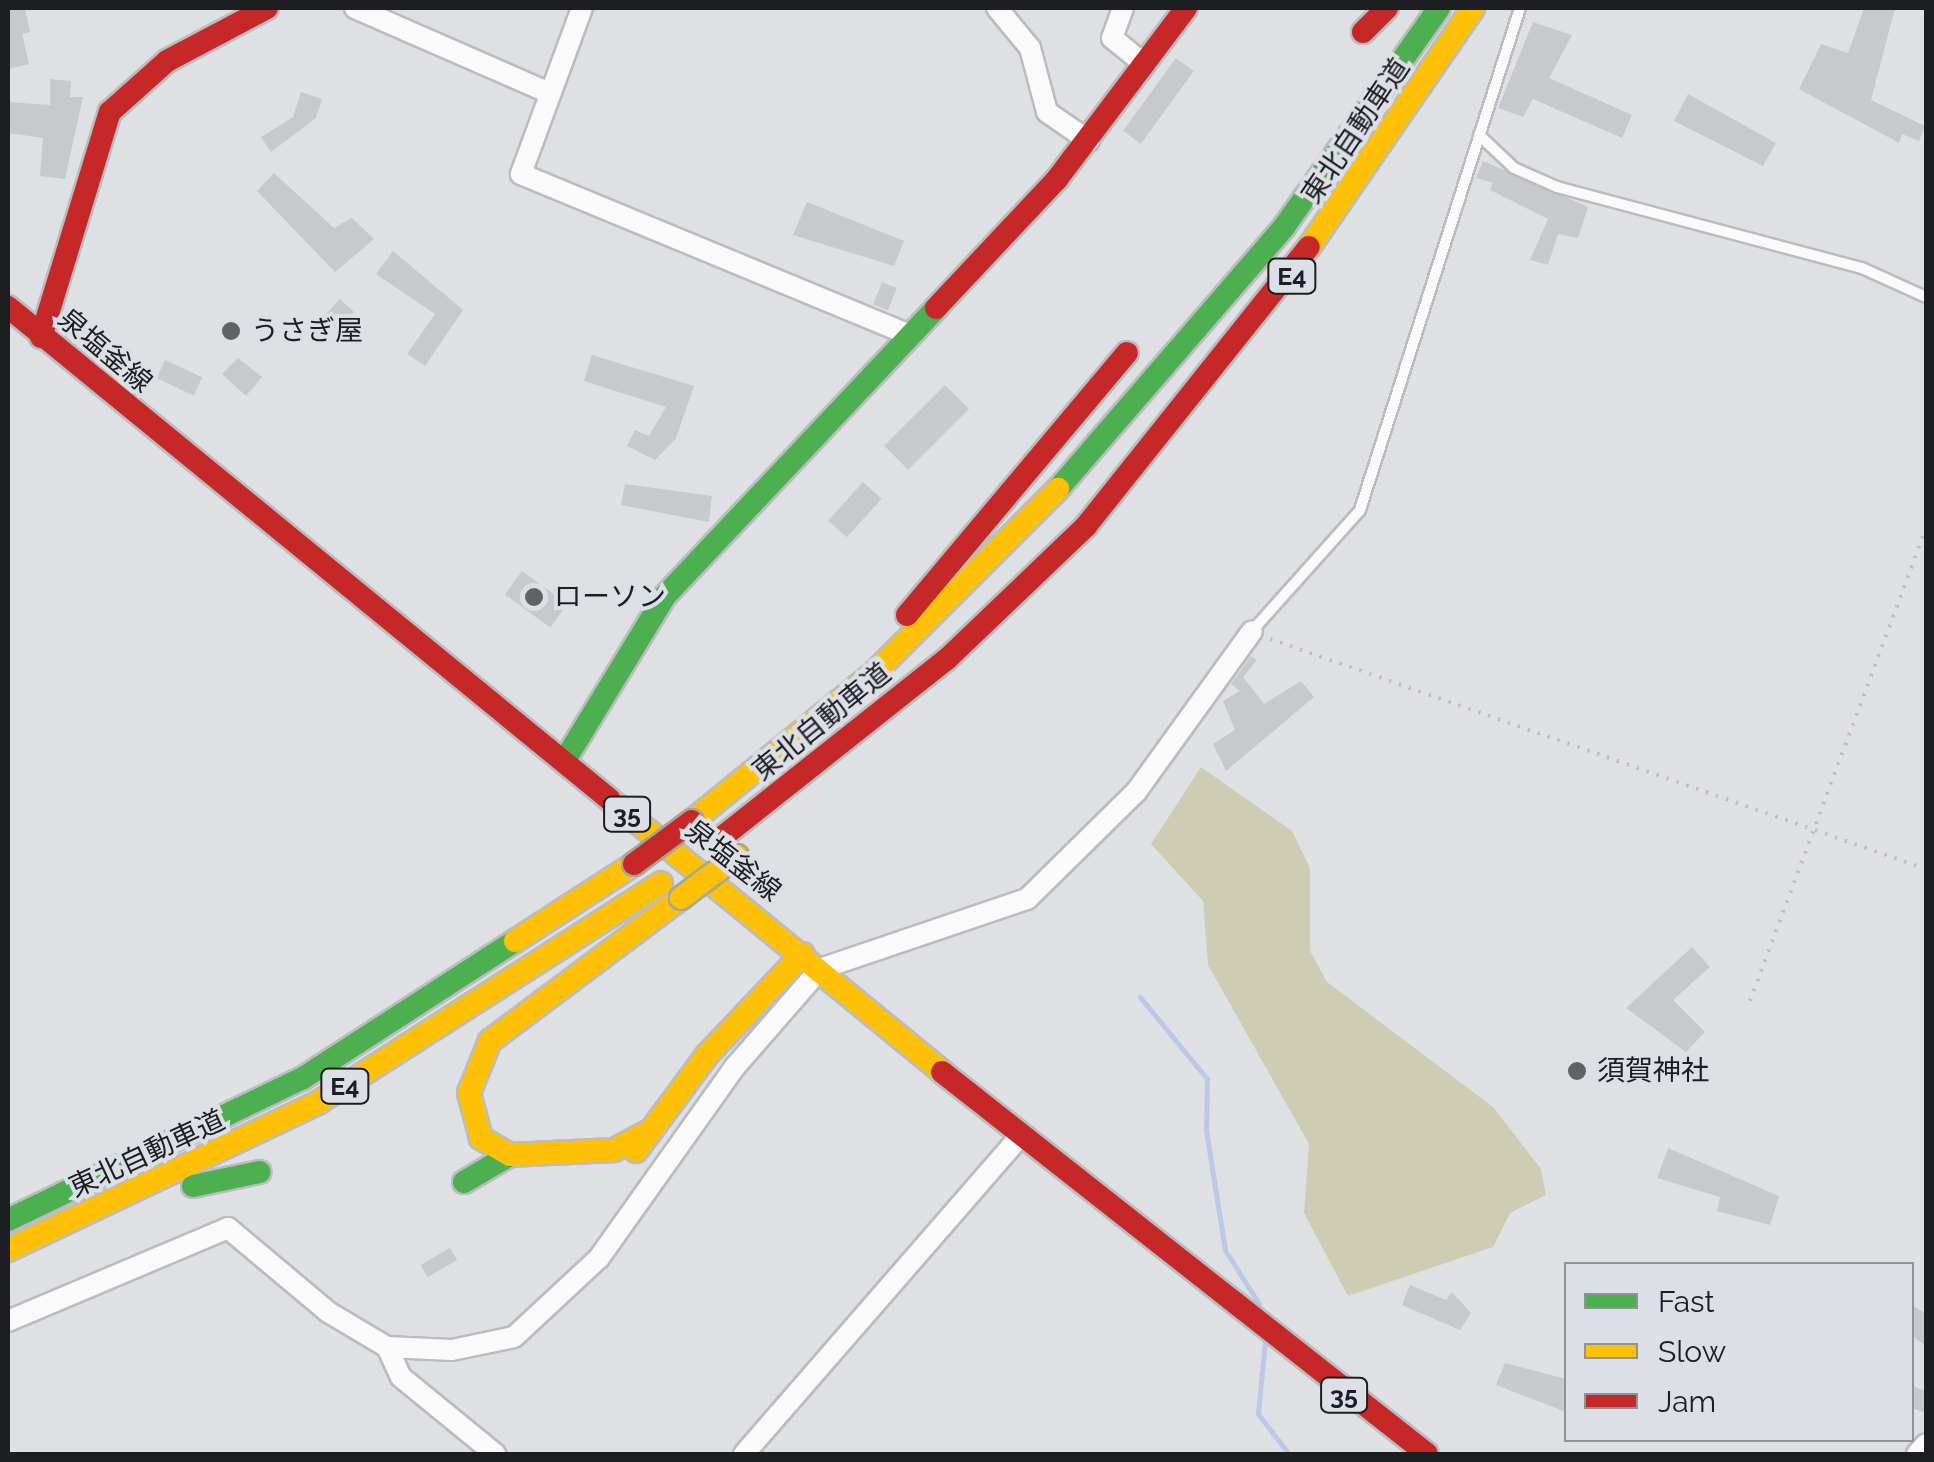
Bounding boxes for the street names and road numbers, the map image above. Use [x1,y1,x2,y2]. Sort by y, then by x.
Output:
street label: 東北自動車道 [1295,52,1417,210]
road number: E4 [1267,256,1317,296]
street label: 泉塩釜線 [51,302,159,400]
street label: 東北自動車道 [746,656,898,788]
road number: 35 [602,794,652,834]
street label: 泉塩釜線 [679,813,787,909]
road number: E4 [320,1066,370,1106]
street label: 東北自動車道 [64,1103,230,1205]
road number: 35 [1319,1375,1369,1415]

